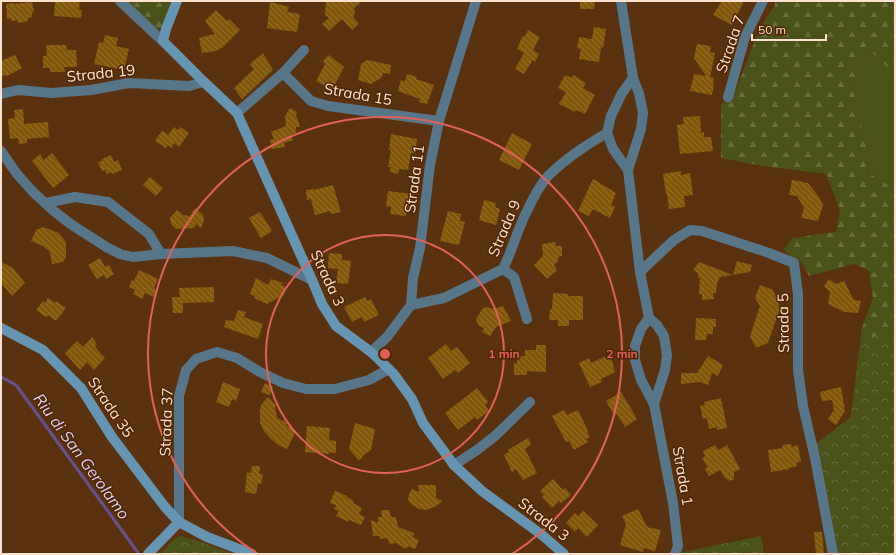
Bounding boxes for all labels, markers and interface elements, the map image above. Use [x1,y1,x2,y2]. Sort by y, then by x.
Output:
street label: Strada 7 [711,13,749,75]
scale bar [752,16,826,42]
text: 50 m [758,22,786,37]
street label: Strada 19 [66,60,136,86]
street label: Strada 15 [322,79,394,109]
street label: Strada 11 [400,144,428,214]
street label: Strada 9 [484,197,524,259]
street label: Strada 3 [307,247,349,309]
street label: Strada 5 [773,293,793,353]
text: 1 min [488,346,520,361]
text: 2 min [606,346,638,361]
centre of rings [378,347,392,361]
street label: Strada 35 [84,373,138,441]
street label: Strada 37 [155,387,177,457]
water label: Riu di San Gerolamo [30,389,134,523]
street label: Strada 1 [668,445,698,507]
street label: Strada 3 [515,493,573,545]

